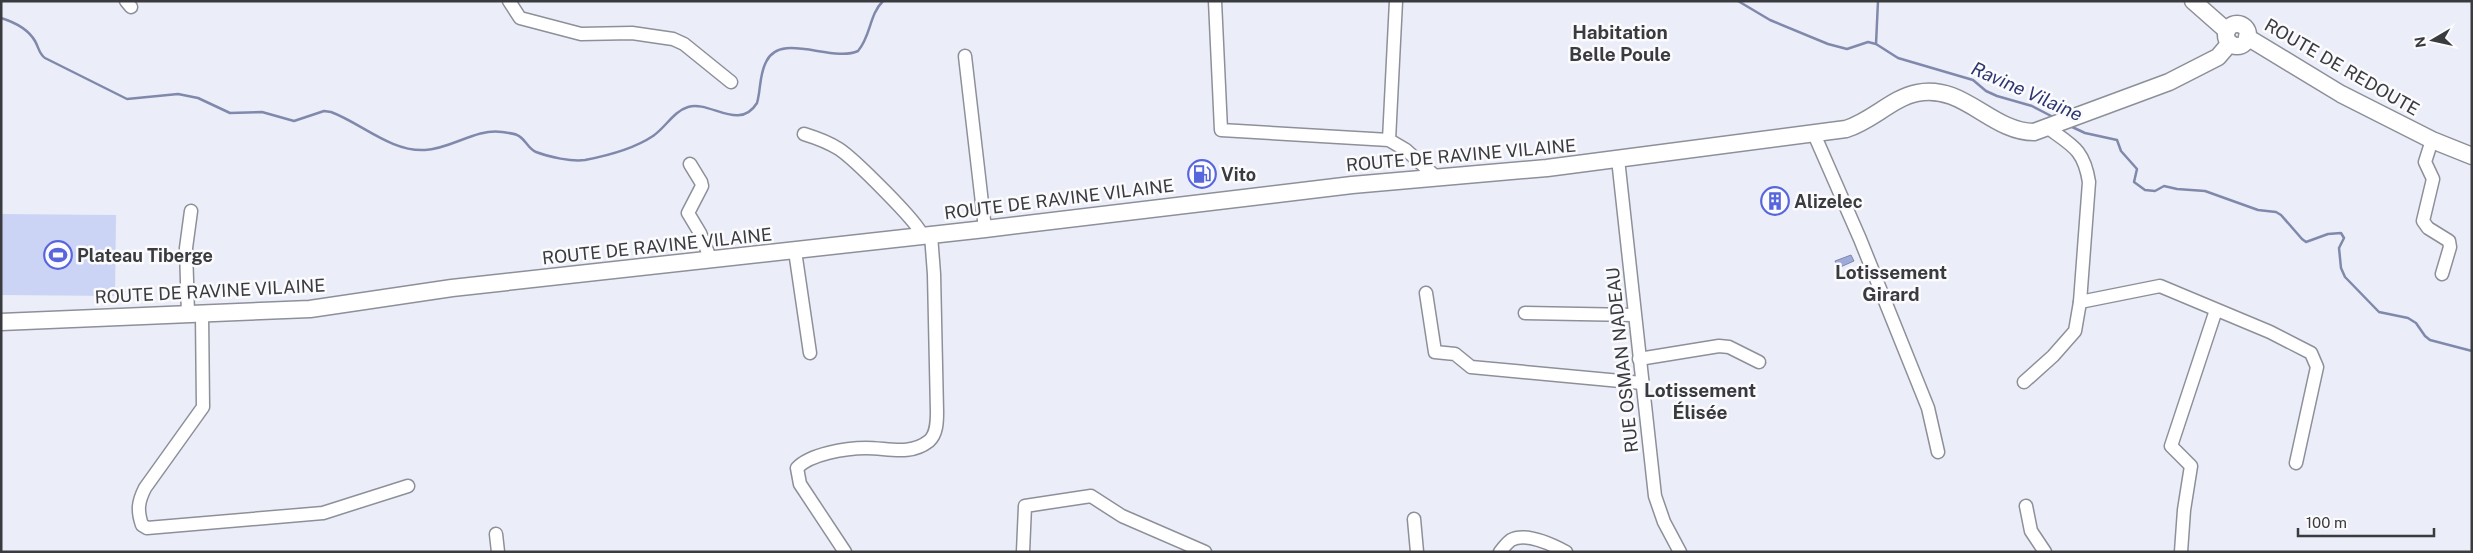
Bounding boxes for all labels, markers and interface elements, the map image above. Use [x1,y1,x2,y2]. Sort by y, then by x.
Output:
street label: ROUTE DE REDOUTE [2261,14,2423,120]
north arrow [2408,15,2458,65]
district label: Habitation Belle Poule [1569,21,1671,65]
text: N [2411,35,2429,49]
water label: Ravine Vilaine [1968,57,2086,125]
street label: ROUTE DE RAVINE VILAINE [1345,134,1577,176]
fuel station icon: Vito [1187,159,1217,189]
place label: Vito [1221,164,1256,185]
street label: ROUTE DE RAVINE VILAINE [943,174,1175,224]
building icon: Alizelec [1760,186,1790,216]
place label: Alizelec [1794,191,1863,212]
street label: ROUTE DE RAVINE VILAINE [541,223,773,269]
sports icon: Plateau Tiberge [43,240,73,270]
place label: Plateau Tiberge [77,245,213,266]
district label: Lotissement Girard [1835,261,1947,305]
street label: RUE OSMAN NADEAU [1602,266,1642,454]
street label: ROUTE DE RAVINE VILAINE [94,274,326,308]
district label: Lotissement Élisée [1644,379,1756,423]
scale bar [2298,506,2434,538]
text: 100 m [2306,514,2347,531]

